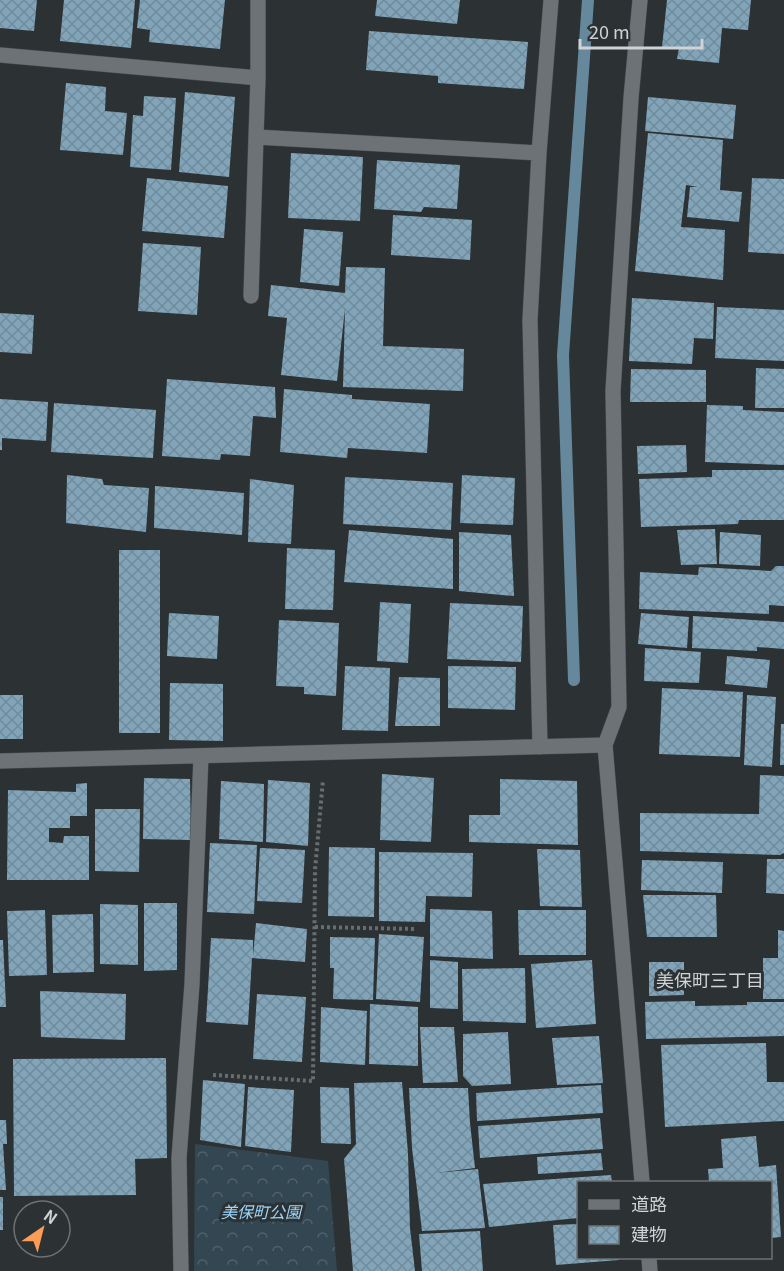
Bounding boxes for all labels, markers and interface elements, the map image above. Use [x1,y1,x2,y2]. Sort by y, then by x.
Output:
scale bar [580,12,702,50]
text: 20 m [589,18,630,44]
district label: 美保町三丁目 [656,966,764,992]
legend [577,1181,772,1259]
text: 道路 [631,1190,667,1216]
north arrow [12,1199,72,1259]
park label: 美保町公園 [221,1199,303,1223]
text: N [39,1203,63,1229]
text: 建物 [631,1220,667,1246]

